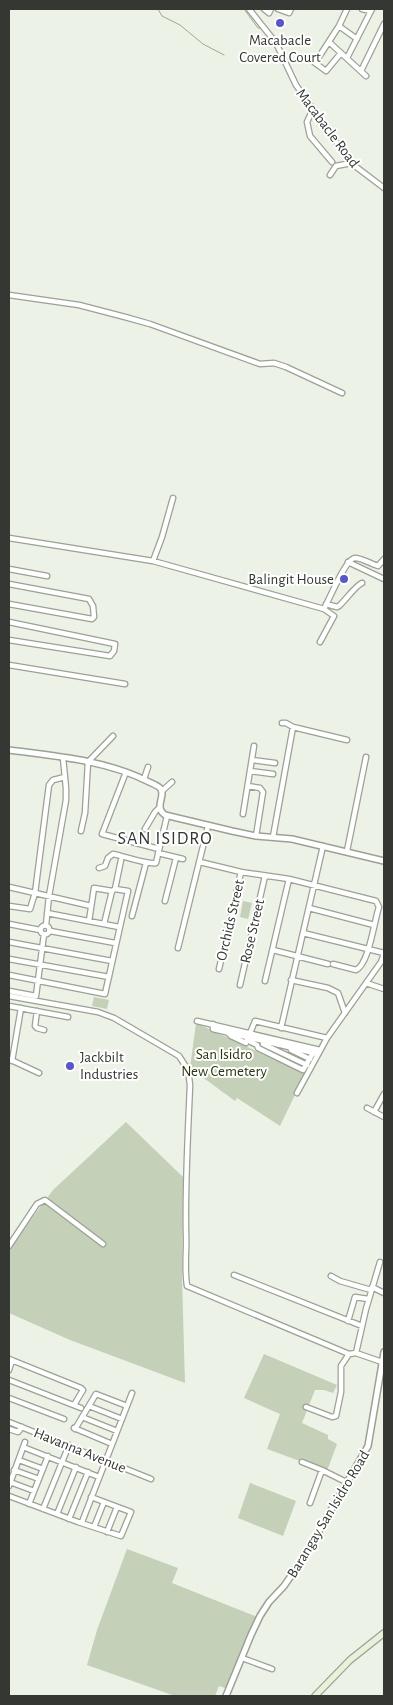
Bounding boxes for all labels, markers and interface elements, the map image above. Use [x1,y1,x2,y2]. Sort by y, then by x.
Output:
marker: Macabacle Covered Court [274,17,286,29]
place label: Macabacle Covered Court [239,33,321,65]
street label: Macabacle Road [293,86,362,171]
place label: Balingit House [248,572,334,587]
marker: Balingit House [338,573,350,585]
district label: SAN ISIDRO [117,830,213,848]
street label: Orchids Street [214,878,247,962]
street label: Rose Street [238,897,267,965]
park label: San Isidro New Cemetery [181,1047,267,1079]
place label: Jackbilt Industries [80,1050,138,1082]
marker: Jackbilt Industries [64,1060,76,1072]
street label: Havanna Avenue [32,1425,128,1476]
street label: Barangay San Isidro Road [284,1448,373,1581]

